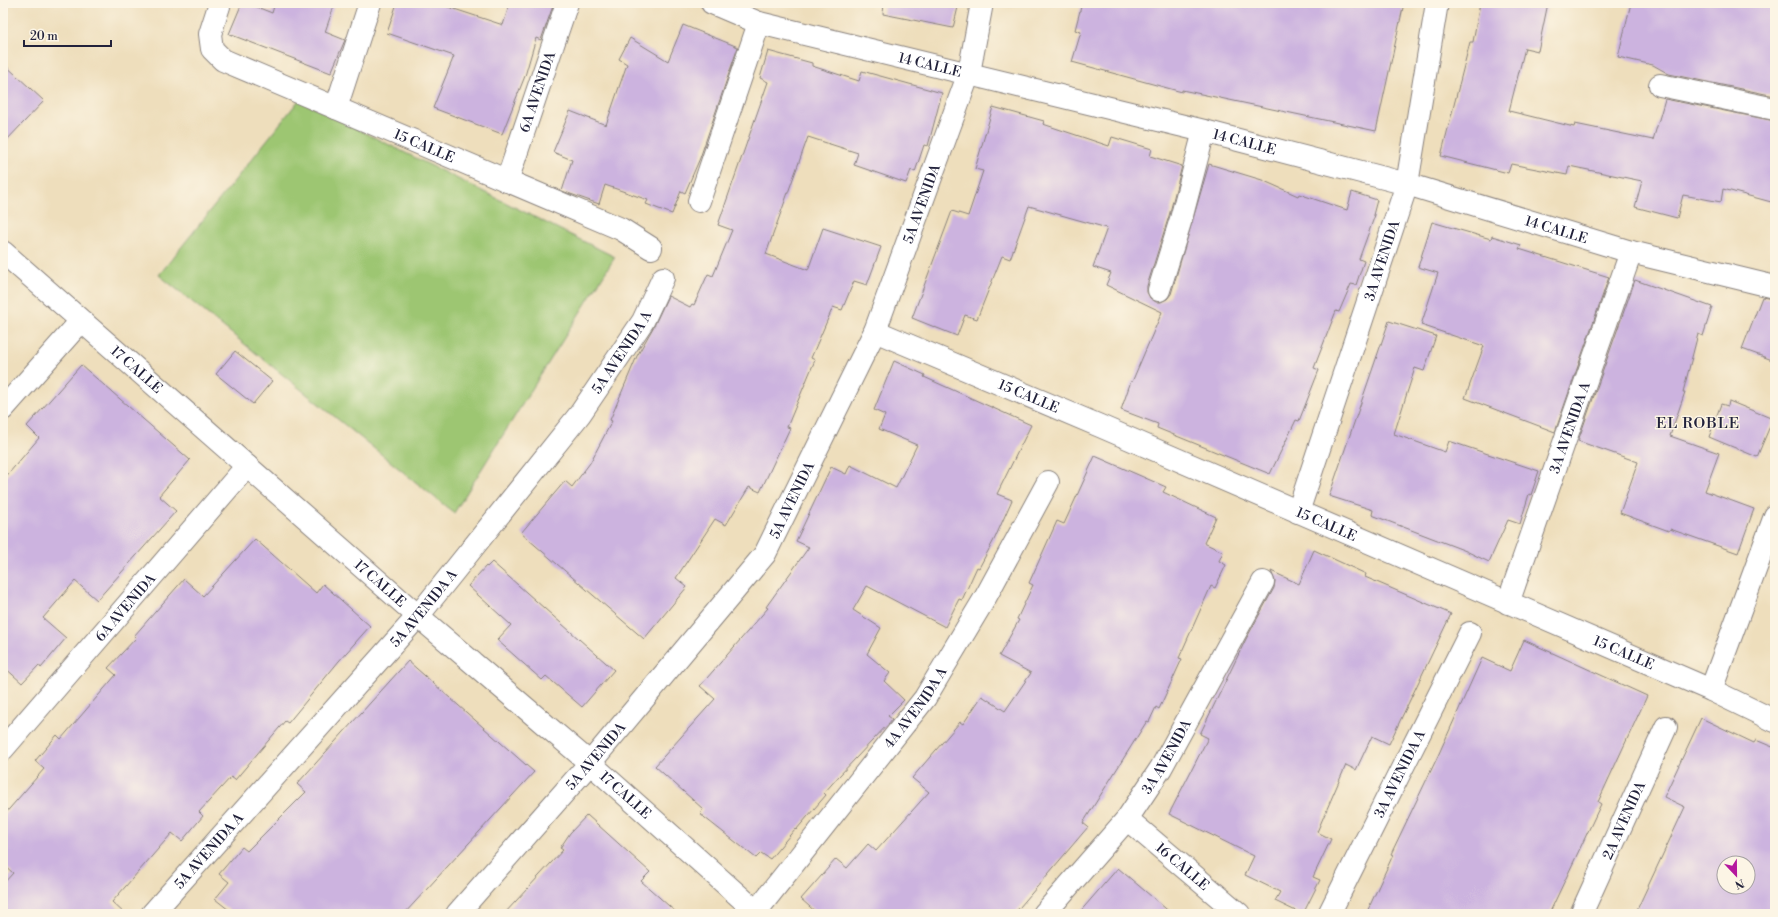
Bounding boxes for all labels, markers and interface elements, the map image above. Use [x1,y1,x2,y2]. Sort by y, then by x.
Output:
scale bar [24,22,111,48]
text: 20 m [30,29,58,44]
street label: 6A AVENIDA [516,49,560,135]
street label: 14 CALLE [896,49,963,82]
street label: 15 CALLE [391,126,457,167]
street label: 14 CALLE [1211,126,1278,159]
street label: 5A AVENIDA [900,161,945,246]
street label: 14 CALLE [1523,212,1590,248]
street label: 3A AVENIDA [1361,218,1404,303]
street label: 5A AVENIDA A [588,308,657,398]
street label: 17 CALLE [106,343,166,398]
street label: 15 CALLE [995,376,1062,418]
street label: 3A AVENIDA A [1546,379,1595,476]
district label: EL ROBLE [1656,414,1740,433]
street label: 5A AVENIDA [766,459,819,542]
street label: 15 CALLE [1293,504,1359,546]
street label: 17 CALLE [350,556,409,611]
street label: 5A AVENIDA A [386,566,462,651]
street label: 6A AVENIDA [92,570,160,646]
street label: 15 CALLE [1590,632,1657,674]
street label: 4A AVENIDA A [880,664,952,753]
street label: 3A AVENIDA [1138,716,1196,798]
street label: 5A AVENIDA [562,719,630,794]
street label: 3A AVENIDA A [1371,727,1430,821]
street label: 17 CALLE [595,768,654,823]
street label: 2A AVENIDA [1599,778,1650,862]
street label: 5A AVENIDA A [171,809,248,893]
street label: 16 CALLE [1152,839,1213,895]
north arrow [1716,855,1756,895]
text: N [1732,875,1746,892]

